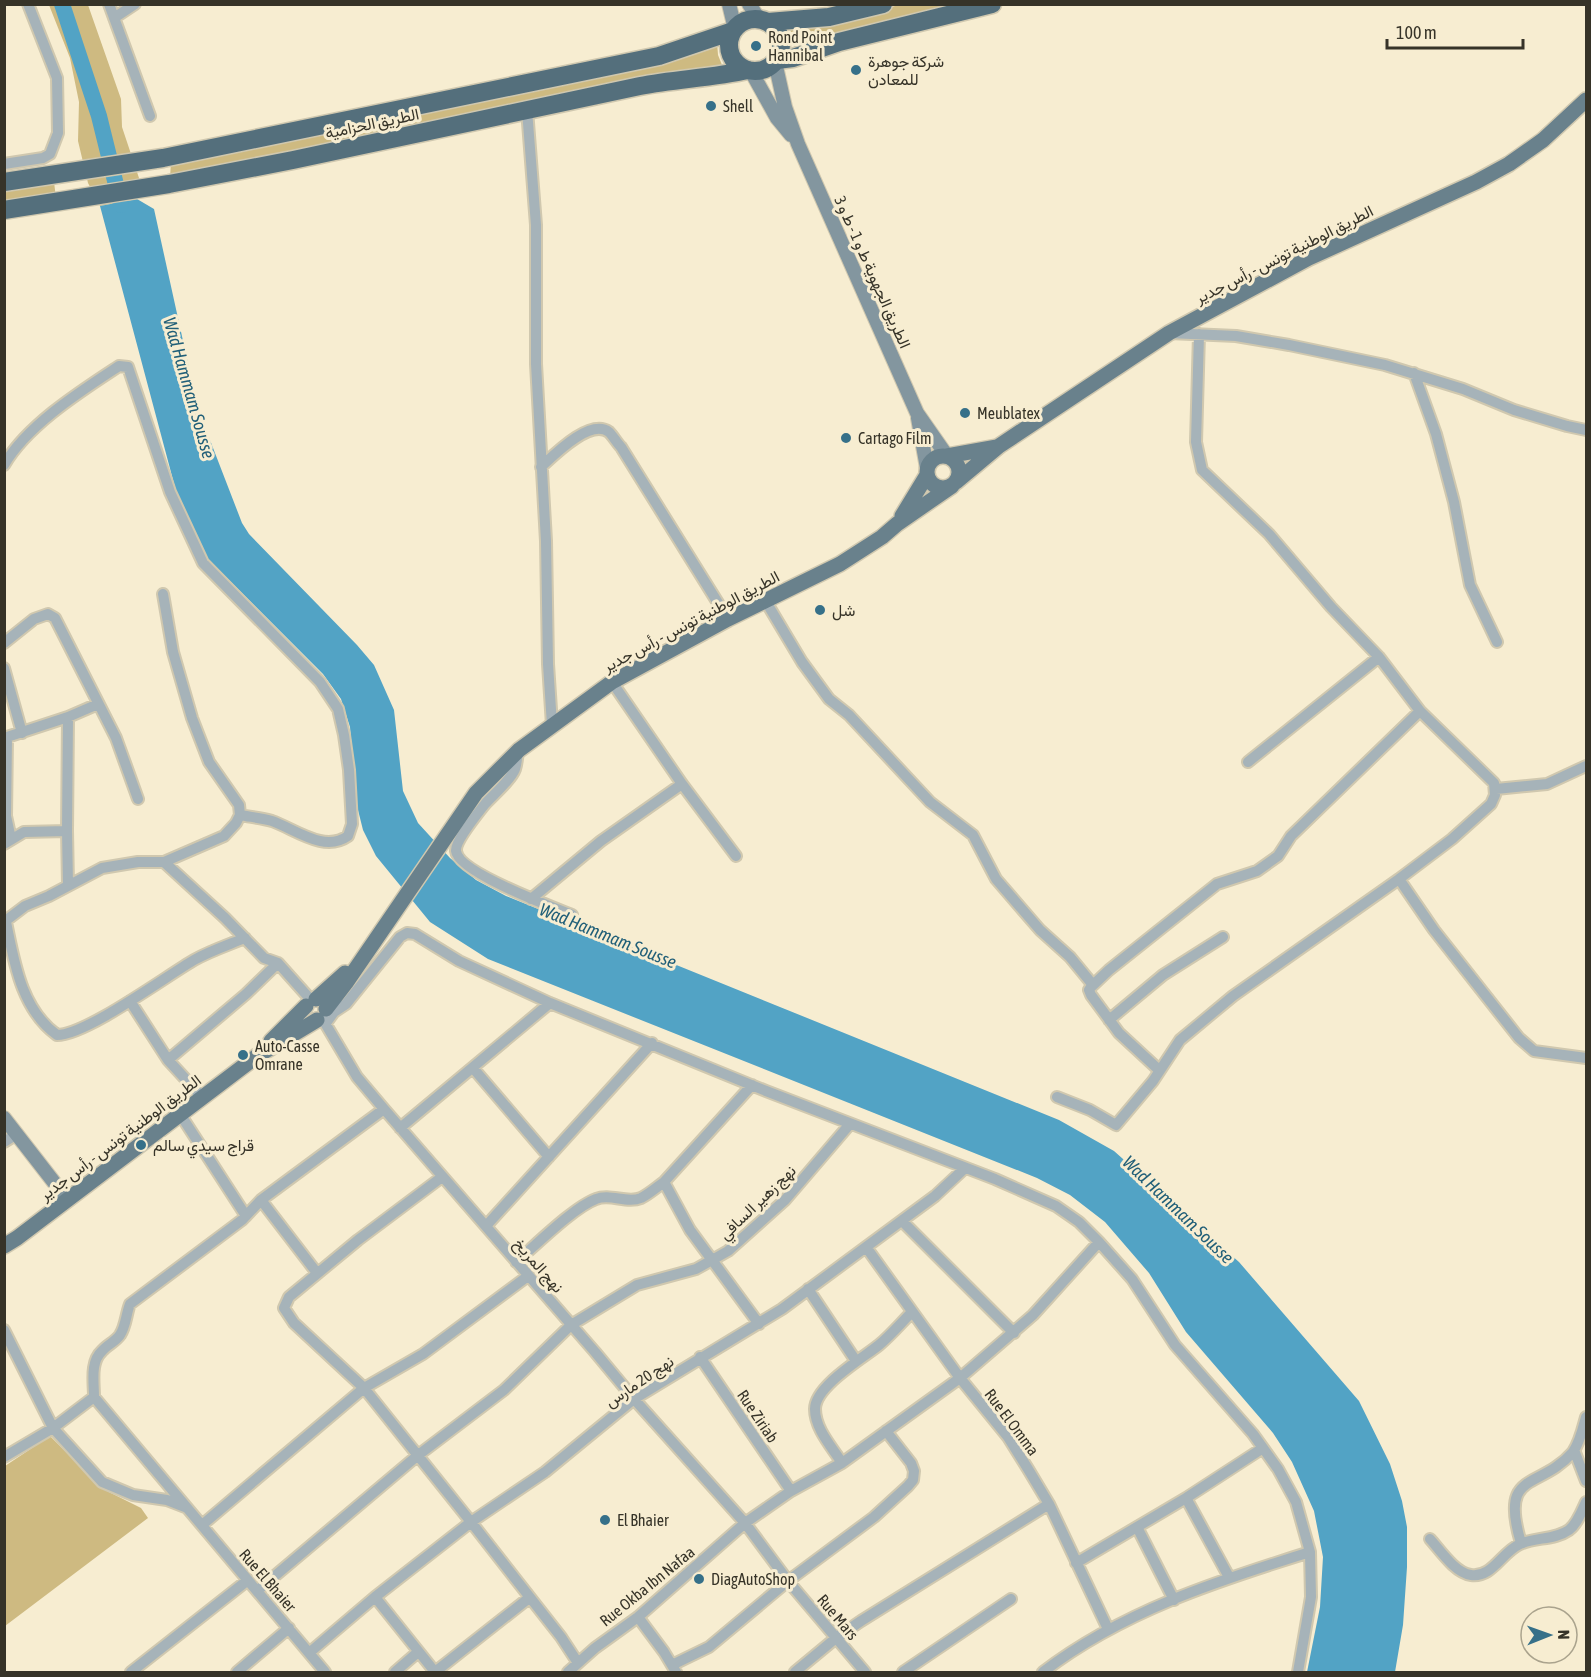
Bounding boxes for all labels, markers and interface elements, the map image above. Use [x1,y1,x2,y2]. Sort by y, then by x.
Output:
scale bar [1387,12,1524,50]
text: 100 m [1396,22,1437,43]
place label: Rond Point Hannibal [768,28,833,64]
marker: Rond Point Hannibal [749,39,763,53]
place label: شركة جوهرة للمعادن [868,52,944,89]
marker: شركة جوهرة للمعادن [849,63,863,77]
place label: Shell [723,97,754,115]
marker: Shell [704,99,718,113]
street label: الطريق الحزامية [323,104,421,144]
street label: الطريق الجهوية ط و 1 - ط و 3 [829,193,915,352]
street label: الطريق الوطنية تونس - رأس جدير [1191,201,1377,309]
water label: Wad Hammam Sousse [159,315,220,461]
place label: Meublatex [977,404,1041,422]
marker: Meublatex [958,406,972,420]
place label: Cartago Film [858,429,931,448]
marker: Cartago Film [839,431,853,445]
street label: الطريق الوطنية تونس - رأس جدير [599,567,783,677]
place label: شل [832,601,855,621]
marker: شل [813,603,827,617]
water label: Wad Hammam Sousse [537,898,680,973]
place label: Auto-Casse Omrane [255,1037,320,1073]
marker: Auto-Casse Omrane [236,1048,250,1062]
street label: الطريق الوطنية تونس - رأس جدير [35,1070,205,1206]
place label: قراج سيدي سالم [153,1136,254,1159]
marker: قراج سيدي سالم [134,1138,148,1152]
water label: Wad Hammam Sousse [1119,1151,1238,1268]
street label: نهج زهير السافي [715,1161,803,1247]
street label: نهج المريخ [508,1234,568,1298]
street label: نهج 20 مارس [601,1351,678,1413]
street label: Rue El Omma [981,1385,1043,1459]
street label: Rue Ziriab [734,1386,782,1446]
place label: El Bhaier [617,1511,669,1529]
marker: El Bhaier [598,1513,612,1527]
street label: Rue Okba Ibn Nafaa [596,1542,698,1630]
street label: Rue El Bhaier [236,1545,300,1615]
place label: DiagAutoShop [711,1570,795,1589]
marker: DiagAutoShop [692,1572,706,1586]
street label: Rue Mars [814,1591,862,1644]
north arrow [1519,1605,1579,1665]
text: N [1555,1630,1573,1640]

